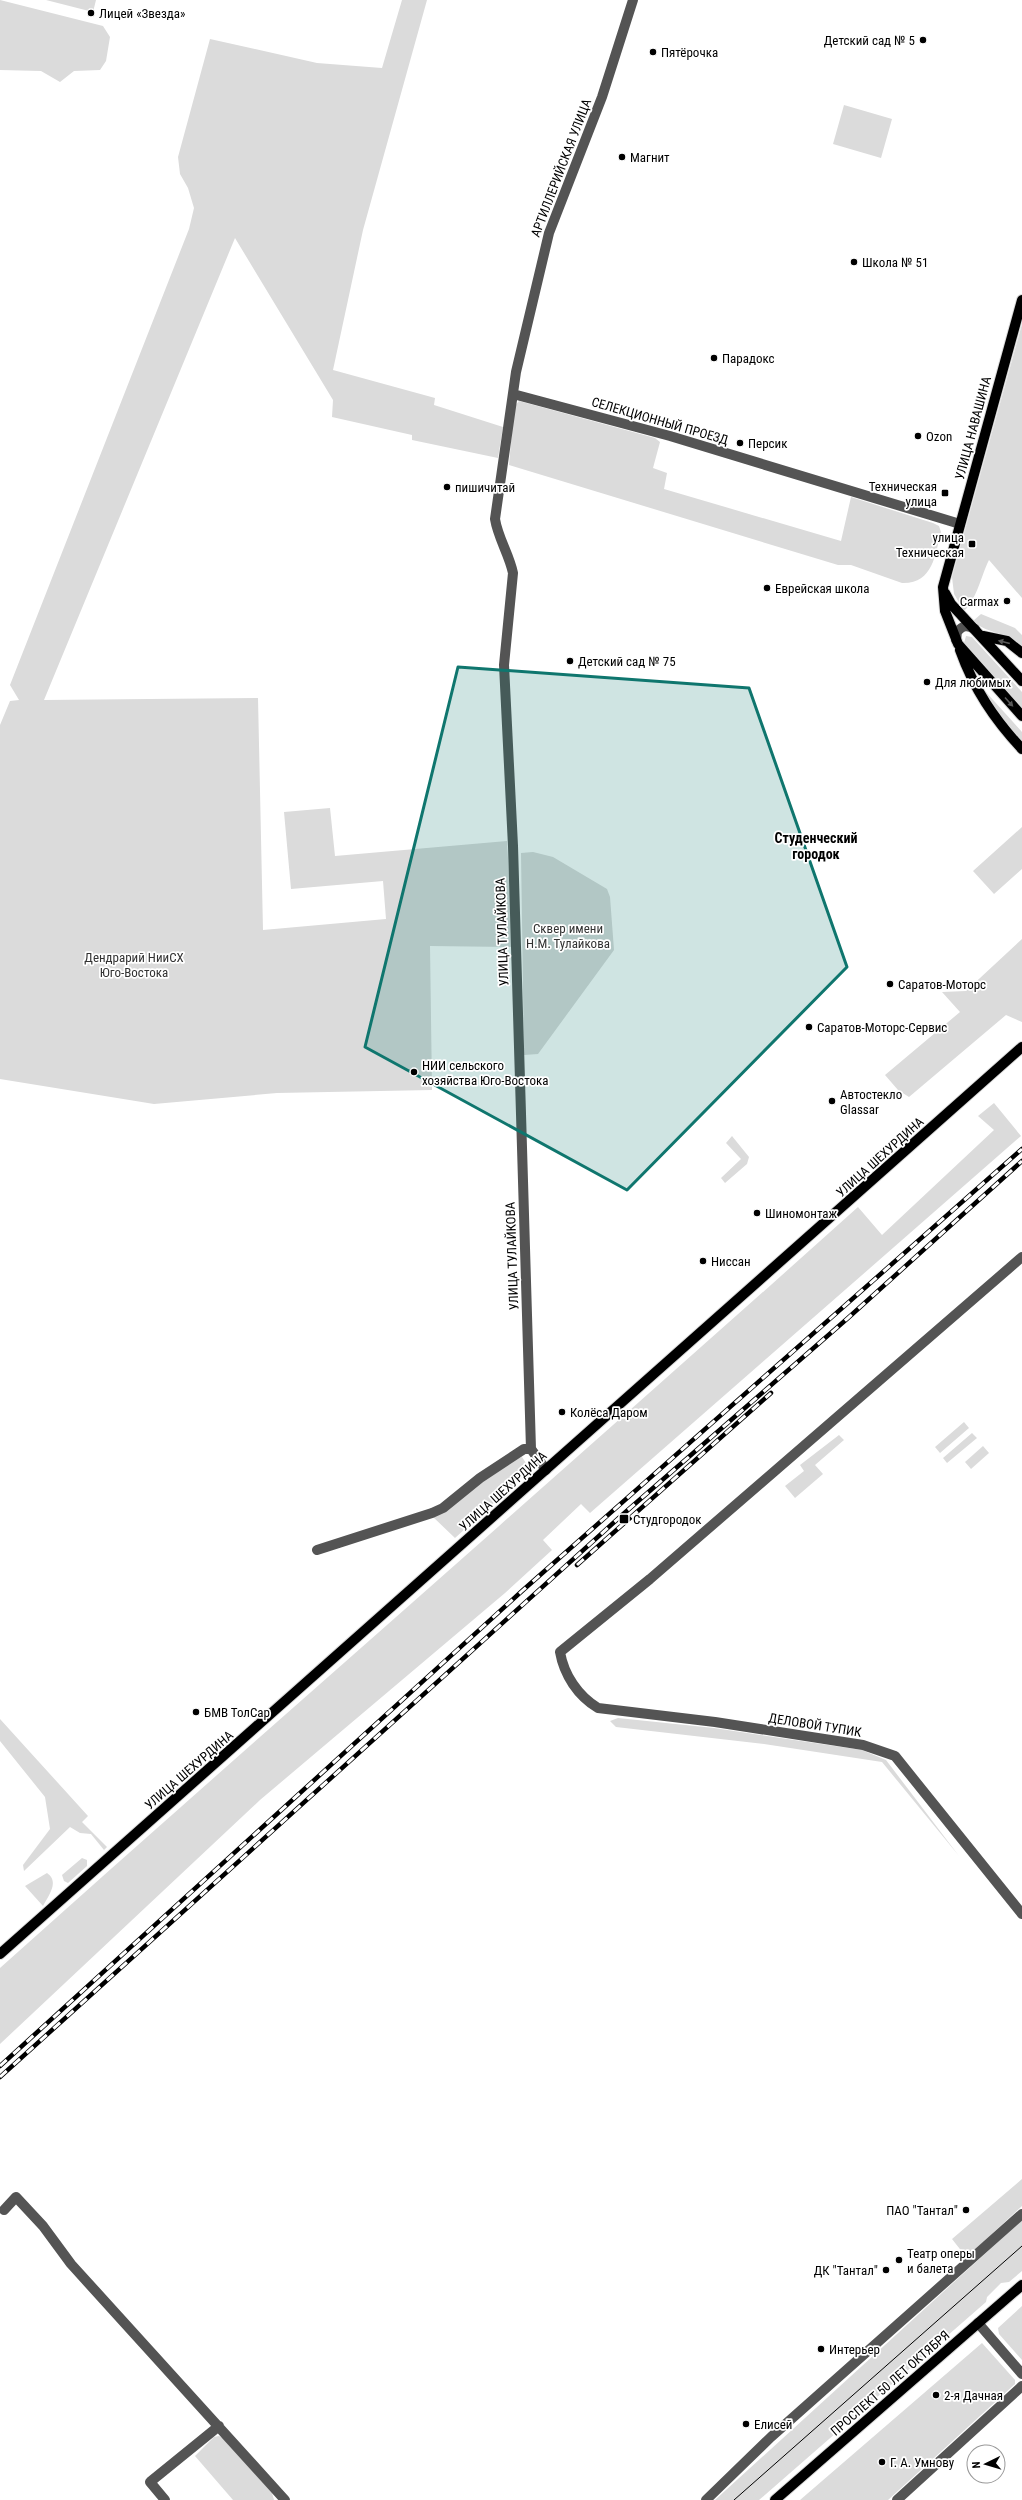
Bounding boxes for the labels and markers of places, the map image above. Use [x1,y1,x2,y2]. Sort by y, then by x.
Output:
place label: Лицей «Звезда» [99,6,185,21]
marker: Лицей «Звезда» [86,8,96,18]
place label: Детский сад № 5 [824,33,915,48]
marker: Детский сад № 5 [918,35,928,45]
place label: Пятёрочка [661,45,718,60]
marker: Пятёрочка [648,47,658,57]
place label: Магнит [630,150,670,165]
marker: Магнит [617,152,627,162]
place label: Школа № 51 [862,255,928,270]
marker: Школа № 51 [849,257,859,267]
place label: Парадокс [722,351,775,366]
marker: Парадокс [709,353,719,363]
place label: Ozon [926,429,952,444]
marker: Ozon [913,431,923,441]
place label: Персик [748,436,788,451]
marker: Персик [735,438,745,448]
place label: Техническая улица [869,479,937,509]
place label: пишичитай [455,480,515,495]
marker: пишичитай [442,482,452,492]
marker: Техническая улица [940,488,950,498]
place label: улица Техническая [896,530,964,560]
marker: улица Техническая [967,539,977,549]
place label: Еврейская школа [775,581,869,596]
marker: Еврейская школа [762,583,772,593]
place label: Carmax [960,594,999,609]
marker: Carmax [1002,596,1012,606]
place label: Детский сад № 75 [578,654,676,669]
marker: Детский сад № 75 [565,656,575,666]
place label: Для любимых [935,675,1011,690]
marker: Для любимых [922,677,932,687]
place label: Саратов-Моторс [898,977,986,992]
marker: Саратов-Моторс [885,979,895,989]
place label: Саратов-Моторс-Сервис [817,1020,947,1035]
marker: Саратов-Моторс-Сервис [804,1022,814,1032]
place label: НИИ сельского хозяйства Юго-Востока [422,1058,548,1088]
marker: НИИ сельского хозяйства Юго-Востока [409,1067,419,1077]
place label: Автостекло Glassar [840,1087,902,1117]
marker: Автостекло Glassar [827,1096,837,1106]
place label: Шиномонтаж [765,1206,838,1221]
marker: Шиномонтаж [752,1208,762,1218]
place label: Ниссан [711,1254,751,1269]
marker: Ниссан [698,1256,708,1266]
place label: Колёса Даром [570,1405,648,1420]
marker: Колёса Даром [557,1407,567,1417]
place label: Студгородок [633,1512,702,1527]
marker: Студгородок [618,1513,630,1525]
place label: БМВ ТолСар [204,1705,270,1720]
marker: БМВ ТолСар [191,1707,201,1717]
place label: ПАО "Тантал" [886,2203,958,2218]
marker: ПАО "Тантал" [961,2205,971,2215]
place label: Театр оперы и балета [907,2246,975,2276]
marker: Театр оперы и балета [894,2255,904,2265]
place label: ДК "Тантал" [814,2263,878,2278]
marker: ДК "Тантал" [881,2265,891,2275]
place label: Интерьер [829,2342,880,2357]
marker: Интерьер [816,2344,826,2354]
place label: 2-я Дачная [944,2388,1003,2403]
marker: 2-я Дачная [931,2390,941,2400]
place label: Елисей [754,2417,792,2432]
marker: Елисей [741,2419,751,2429]
place label: Г. А. Умнову [890,2455,955,2470]
marker: Г. А. Умнову [877,2457,887,2467]

